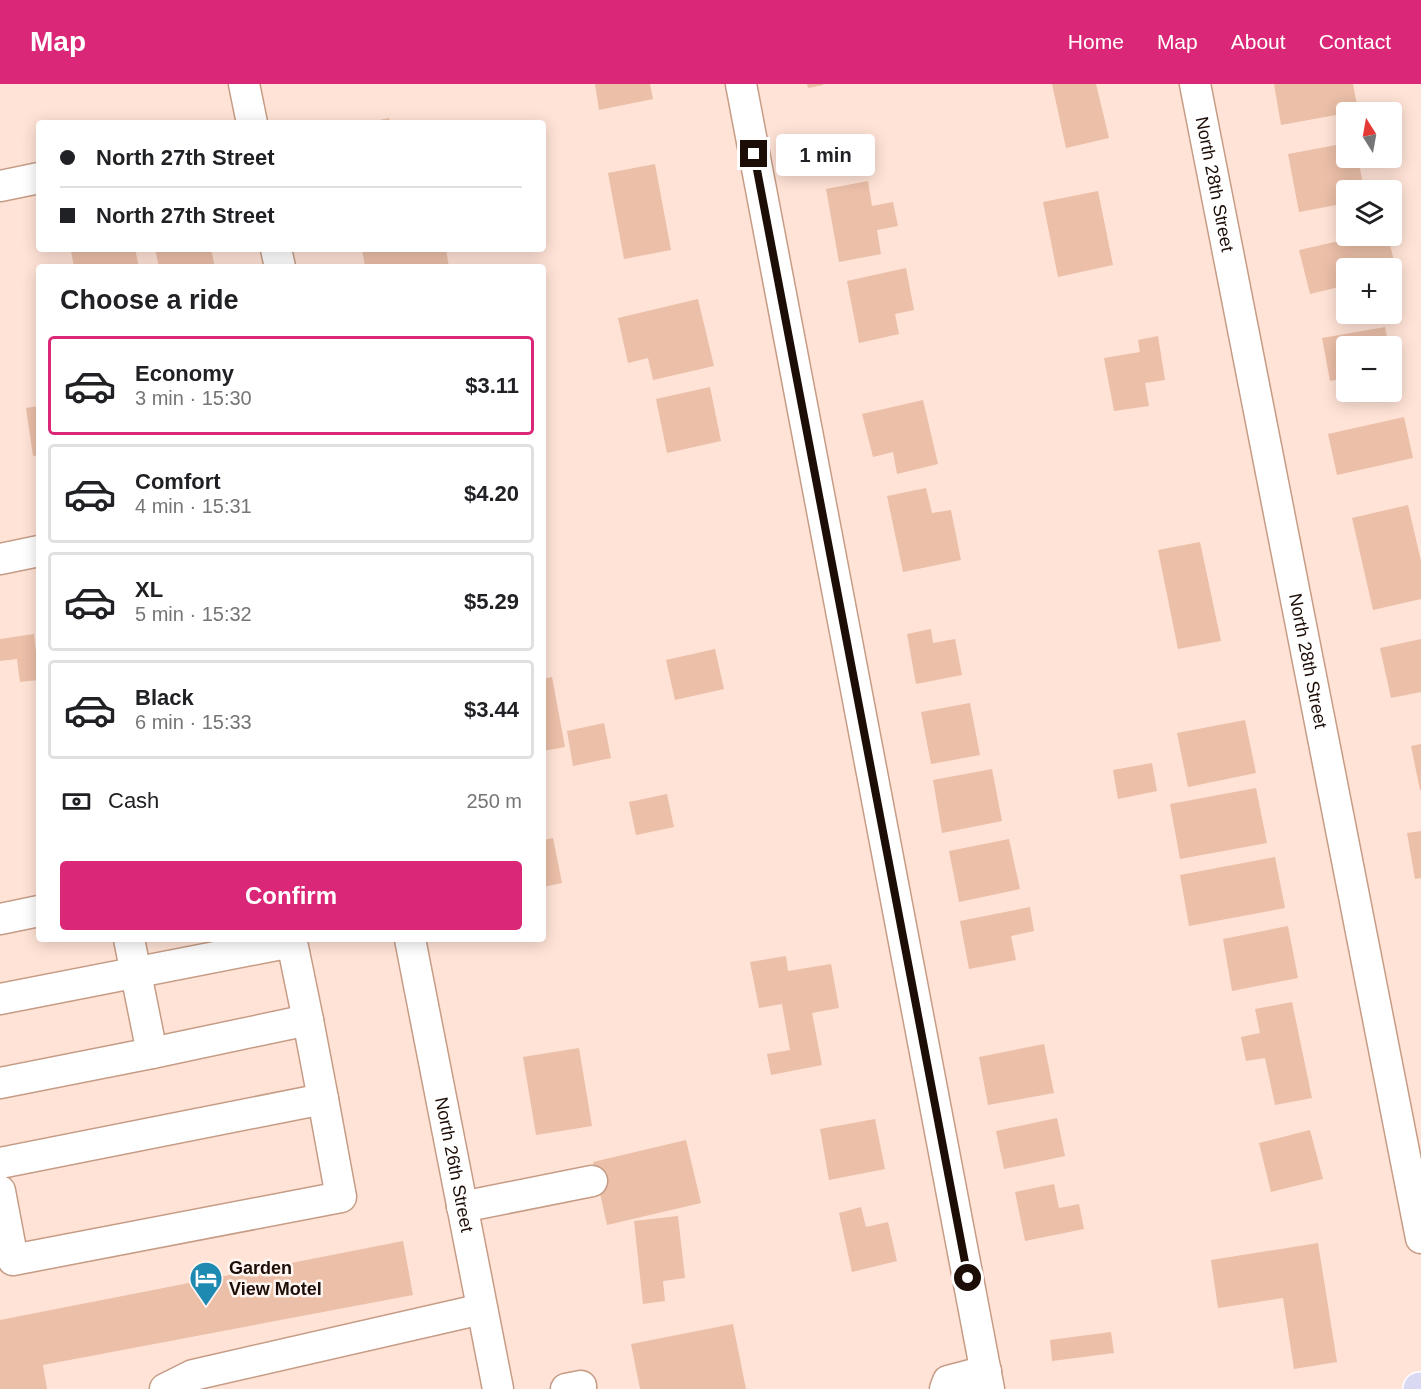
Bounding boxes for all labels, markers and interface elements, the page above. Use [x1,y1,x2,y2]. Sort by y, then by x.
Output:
text: Map [30,26,86,57]
text: Home [1068,30,1124,53]
text: Map [1157,30,1198,53]
text: About [1231,30,1286,53]
text: Contact [1319,30,1391,53]
north arrow [1336,102,1402,168]
map controls [1336,102,1402,402]
street label: North 28th Street [1192,115,1238,253]
callout: 1 min [775,133,874,175]
route end [740,140,767,167]
text: 1 min [799,144,852,166]
text: North 27th Street [96,145,274,170]
button: layers [1336,180,1402,246]
text: North 27th Street [96,203,274,228]
button: + [1336,258,1402,324]
text: Choose a ride [60,285,239,315]
button: − [1336,336,1402,402]
icon: car [63,359,117,413]
text: Economy [135,361,234,386]
text: $3.11 [465,373,519,398]
text: 3 min · 15:30 [135,387,252,409]
icon: car [63,467,117,521]
text: Comfort [135,469,221,494]
text: $4.20 [464,481,519,506]
text: 4 min · 15:31 [135,495,252,517]
icon: car [63,575,117,629]
text: XL [135,577,163,602]
text: $5.29 [464,589,519,614]
street label: North 28th Street [1285,592,1331,730]
text: 5 min · 15:32 [135,603,252,625]
icon: car [63,683,117,737]
text: Black [135,685,194,710]
text: $3.44 [464,697,519,722]
text: 6 min · 15:33 [135,711,252,733]
icon: cash [60,785,93,818]
text: Cash [108,788,159,813]
text: 250 m [466,790,522,812]
button: Confirm [60,861,522,930]
street label: North 26th Street [431,1095,477,1234]
place label: Garden View Motel [229,1258,322,1299]
hotel icon: Garden View Motel [188,1260,224,1307]
route start [954,1264,981,1291]

